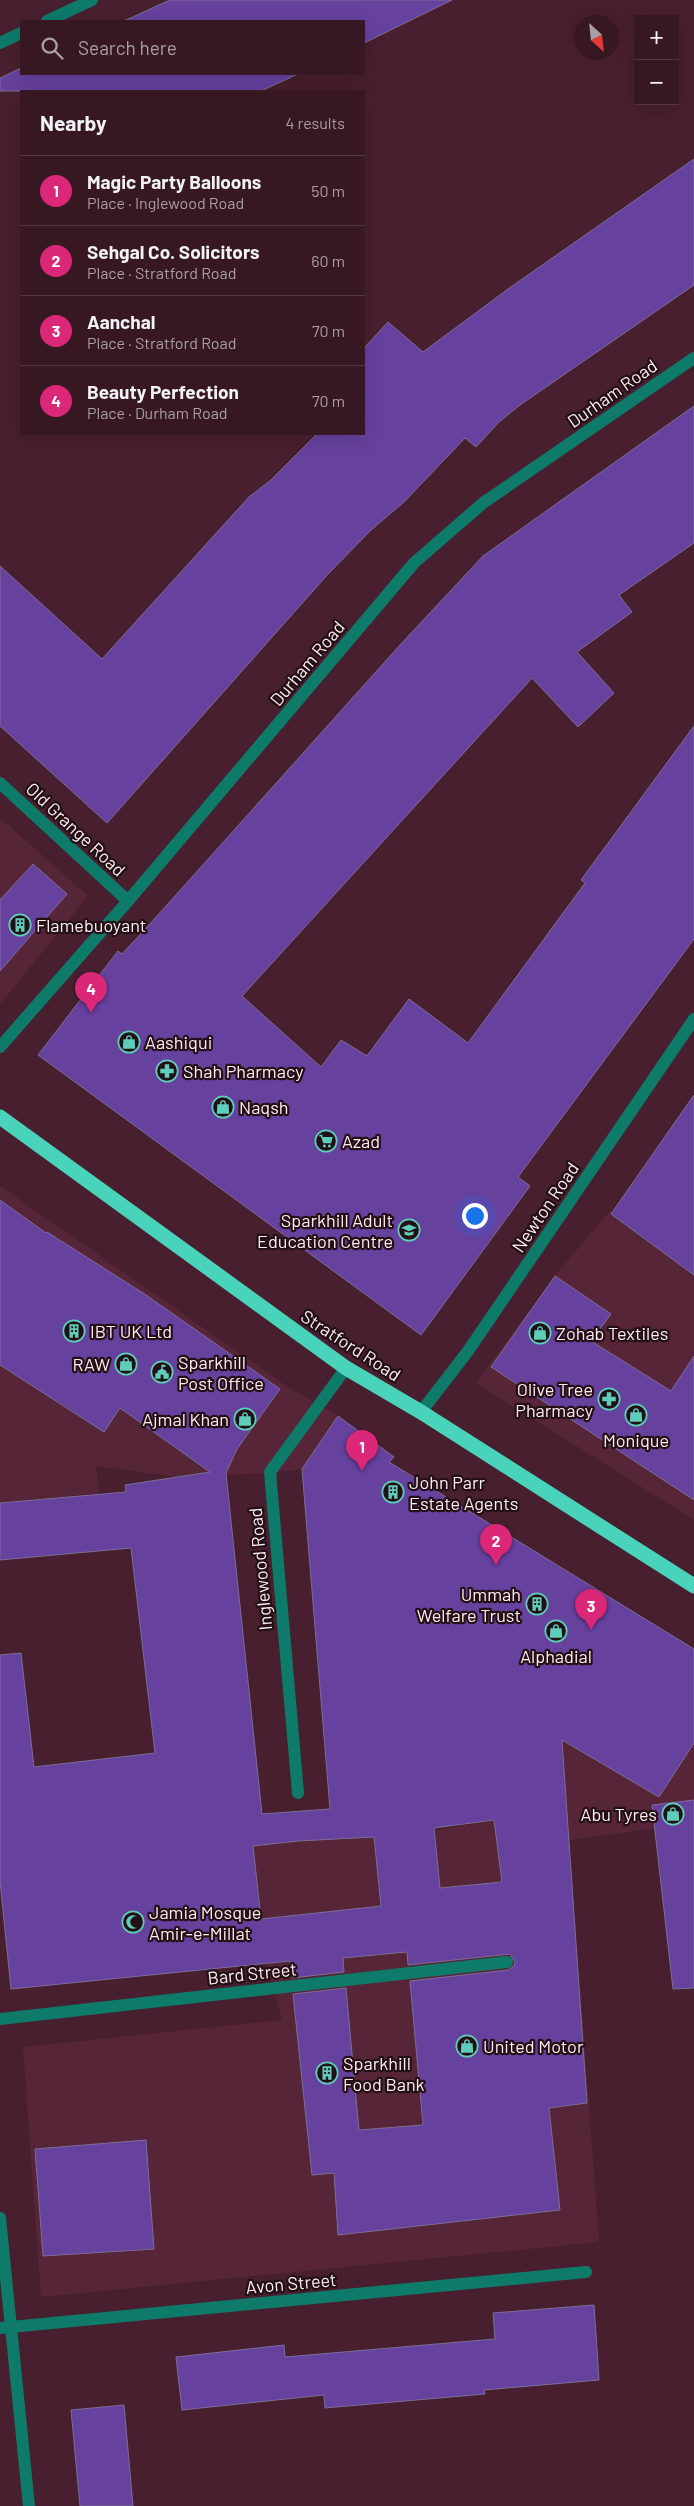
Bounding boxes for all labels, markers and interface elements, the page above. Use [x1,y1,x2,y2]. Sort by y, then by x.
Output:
north arrow [574,15,619,60]
map controls [634,15,679,105]
button: + [634,15,679,60]
search box [20,20,365,75]
icon: search [38,34,66,62]
text: Search here [78,36,177,59]
button: − [634,60,679,105]
text: Nearby [40,110,106,135]
text: 4 results [285,113,345,132]
text: Magic Party Balloons [87,170,261,193]
text: 1 [53,181,59,200]
text: 50 m [311,181,345,200]
text: Place · Inglewood Road [87,193,244,212]
text: Sehgal Co. Solicitors [87,240,260,263]
text: 2 [52,251,60,270]
text: 60 m [311,251,345,270]
text: Place · Stratford Road [87,263,237,282]
text: Aanchal [87,310,155,333]
text: 3 [52,321,60,340]
text: 70 m [312,321,345,340]
text: Place · Stratford Road [87,333,237,352]
street label: Durham Road [563,354,661,432]
text: Beauty Perfection [87,380,239,403]
text: 4 [51,391,61,410]
text: 70 m [312,391,345,410]
text: Place · Durham Road [87,403,228,422]
street label: Durham Road [265,616,349,710]
street label: Old Grange Road [22,777,130,881]
building icon: Flamebuoyant [8,913,32,937]
place label: Flamebuoyant [36,914,146,936]
pin: 4 [75,972,107,1013]
shop icon: Aashiqui [117,1030,141,1054]
place label: Aashiqui [145,1031,212,1053]
pharmacy icon: Shah Pharmacy [155,1059,179,1083]
place label: Shah Pharmacy [183,1060,303,1082]
shop icon: Naqsh [211,1095,235,1119]
place label: Naqsh [239,1096,289,1118]
supermarket icon: Azad [314,1129,338,1153]
place label: Azad [342,1130,380,1152]
street label: Newton Road [507,1158,583,1256]
your location [462,1203,488,1229]
place label: Sparkhill Adult Education Centre [257,1209,393,1252]
school or university icon: Sparkhill Adult Education Centre [397,1218,421,1242]
street label: Stratford Road [297,1305,405,1385]
building icon: IBT UK Ltd [62,1319,86,1343]
place label: IBT UK Ltd [90,1320,172,1342]
shop icon: Zohab Textiles [528,1321,552,1345]
place label: Zohab Textiles [556,1322,668,1344]
place label: Sparkhill Post Office [178,1351,264,1394]
shop icon: RAW [114,1352,138,1376]
place label: RAW [72,1353,110,1375]
public building icon: Sparkhill Post Office [150,1360,174,1384]
place label: Olive Tree Pharmacy [515,1378,593,1421]
pharmacy icon: Olive Tree Pharmacy [597,1387,621,1411]
shop icon: Monique [624,1403,648,1427]
shop icon: Ajmal Khan [233,1407,257,1431]
place label: Ajmal Khan [142,1408,229,1430]
place label: Monique [603,1429,669,1451]
pin: 1 [346,1430,378,1471]
place label: John Parr Estate Agents [409,1471,518,1514]
building icon: John Parr Estate Agents [381,1480,405,1504]
street label: Inglewood Road [244,1507,276,1631]
pin: 2 [480,1524,512,1565]
place label: Ummah Welfare Trust [417,1583,521,1626]
pin: 3 [575,1589,607,1630]
building icon: Ummah Welfare Trust [525,1592,549,1616]
shop icon: Alphadial [544,1619,568,1643]
place label: Alphadial [520,1645,592,1667]
shop icon: Abu Tyres [661,1802,685,1826]
place label: Abu Tyres [581,1803,657,1825]
place label: Jamia Mosque Amir-e-Millat [149,1901,261,1944]
mosque icon: Jamia Mosque Amir-e-Millat [121,1910,145,1934]
street label: Bard Street [206,1957,298,1989]
shop icon: United Motor [455,2034,479,2058]
place label: United Motor [483,2035,584,2057]
place label: Sparkhill Food Bank [343,2052,425,2095]
building icon: Sparkhill Food Bank [315,2061,339,2085]
street label: Avon Street [245,2268,337,2298]

